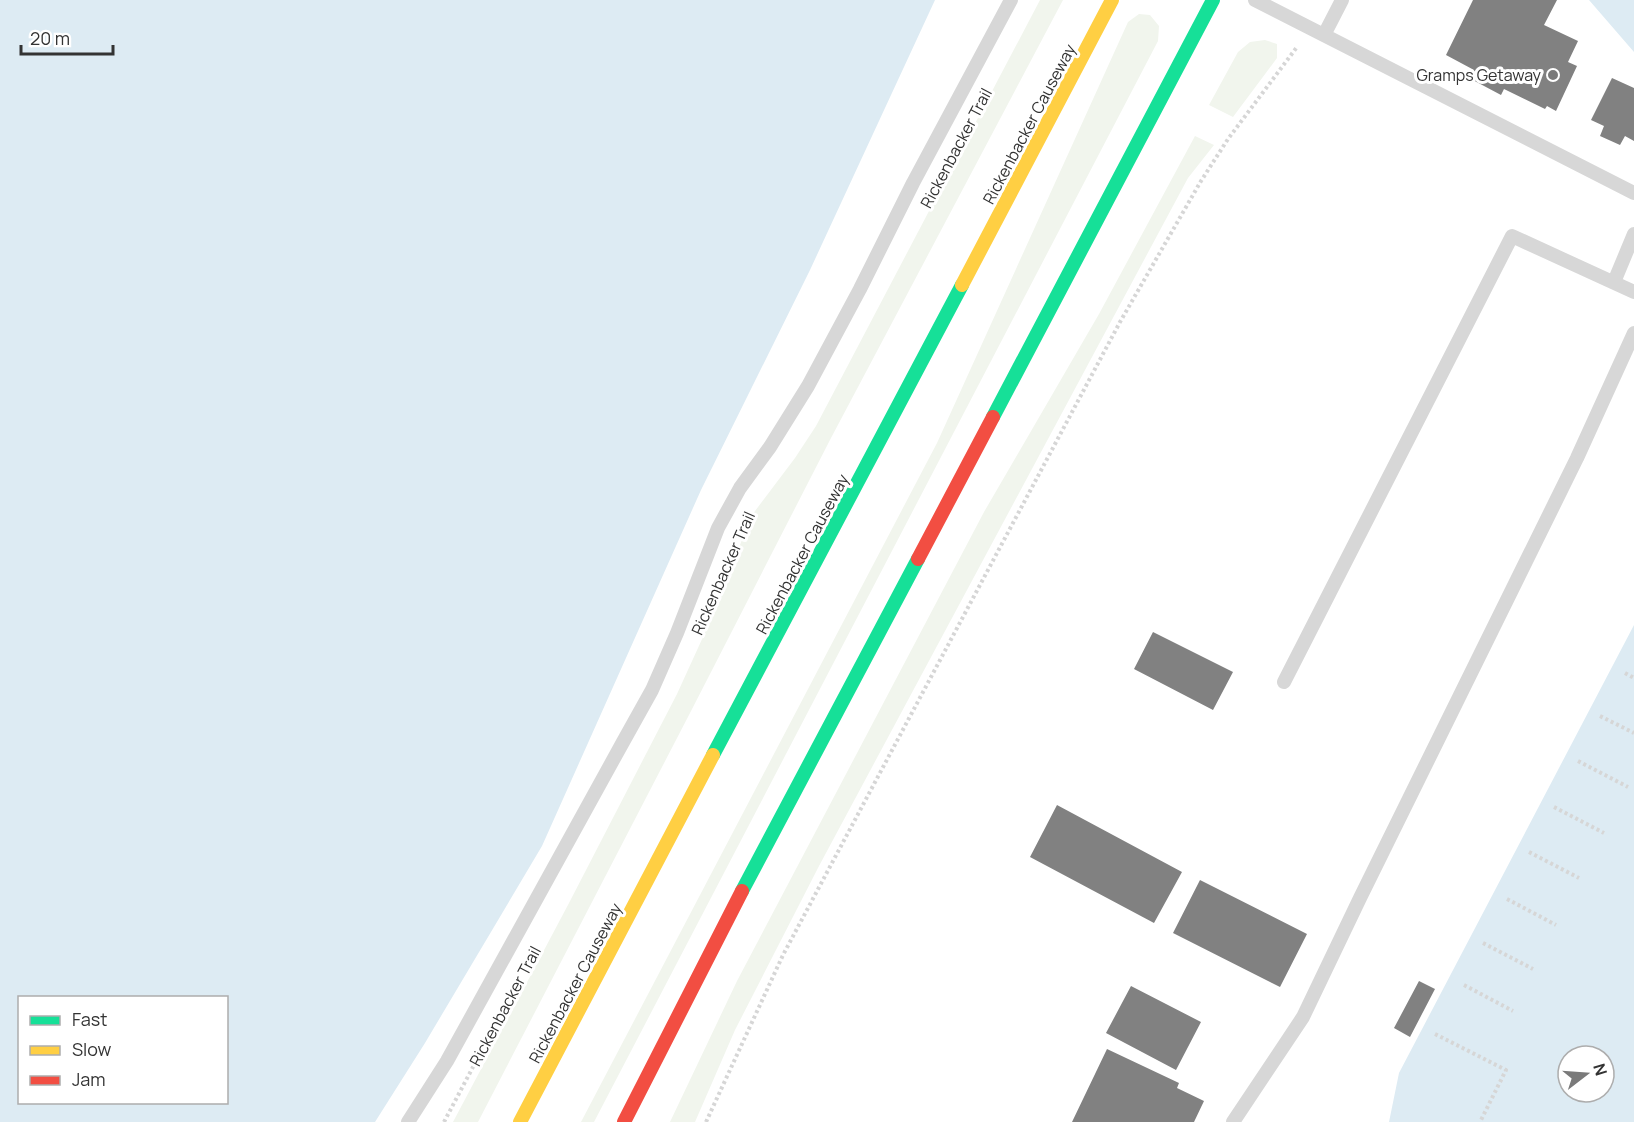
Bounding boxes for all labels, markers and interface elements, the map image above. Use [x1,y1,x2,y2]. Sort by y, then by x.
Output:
scale bar [21,18,112,56]
text: 20 m [30,26,70,50]
street label: Rickenbacker Causeway [977,40,1081,208]
place label: Gramps Getaway [1417,64,1542,86]
marker: Gramps Getaway [1546,68,1560,82]
street label: Rickenbacker Trail [915,84,997,212]
street label: Rickenbacker Causeway [750,470,854,638]
street label: Rickenbacker Trail [686,508,760,638]
street label: Rickenbacker Causeway [523,899,627,1067]
street label: Rickenbacker Trail [464,942,546,1070]
legend [18,996,228,1104]
text: Fast [72,1007,107,1031]
text: Slow [72,1037,112,1061]
north arrow [1556,1044,1616,1104]
text: N [1588,1061,1613,1078]
text: Jam [72,1067,106,1091]

